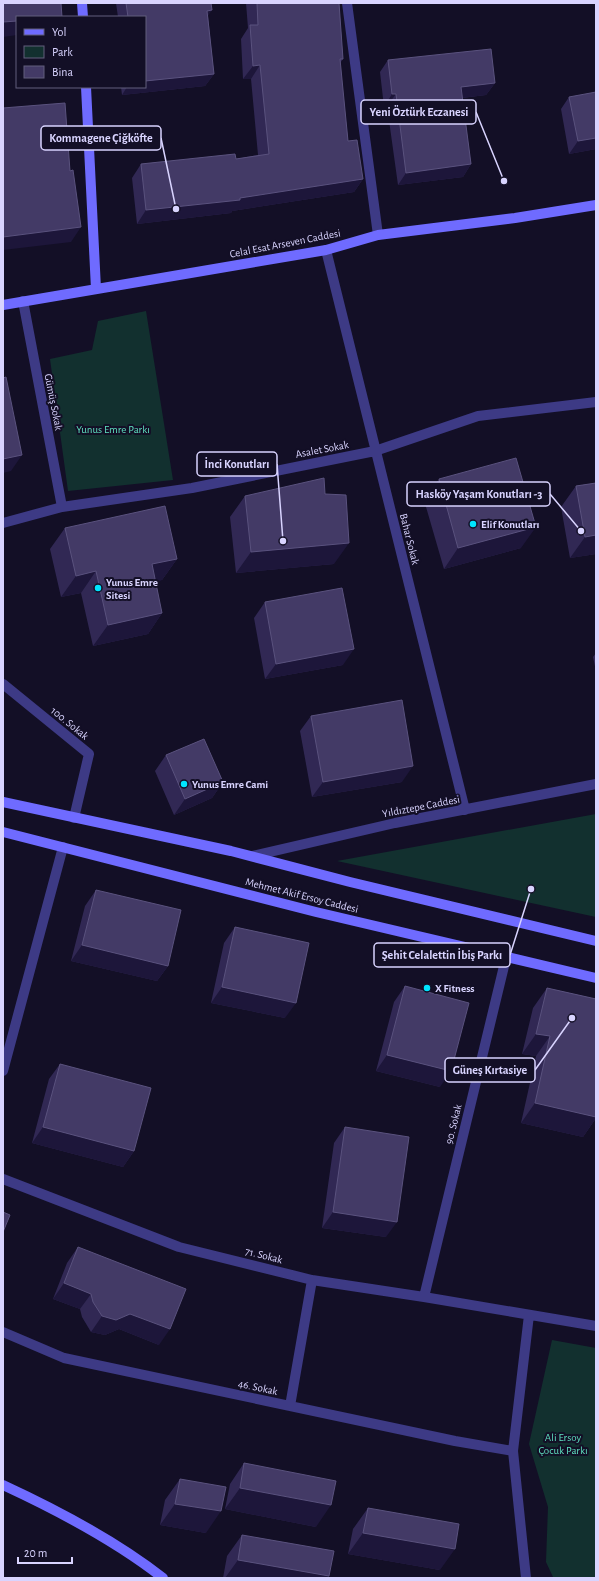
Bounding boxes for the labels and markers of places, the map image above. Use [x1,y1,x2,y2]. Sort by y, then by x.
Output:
callout: Yeni Öztürk Eczanesi [361,100,476,124]
callout: Kommagene Çiğköfte [41,126,161,150]
callout: İnci Konutları [197,452,277,476]
callout: Hasköy Yaşam Konutları -3 [407,482,550,506]
marker: Elif Konutları [468,519,478,529]
place label: Elif Konutları [481,519,540,530]
place label: Yunus Emre Sitesi [106,577,158,601]
marker: Yunus Emre Sitesi [93,583,103,593]
marker: Yunus Emre Cami [179,779,189,789]
place label: Yunus Emre Cami [192,779,268,790]
callout: Şehit Celalettin İbiş Parkı [374,943,510,967]
marker: X Fitness [422,983,432,993]
place label: X Fitness [435,983,475,994]
callout: Güneş Kırtasiye [445,1058,535,1082]

